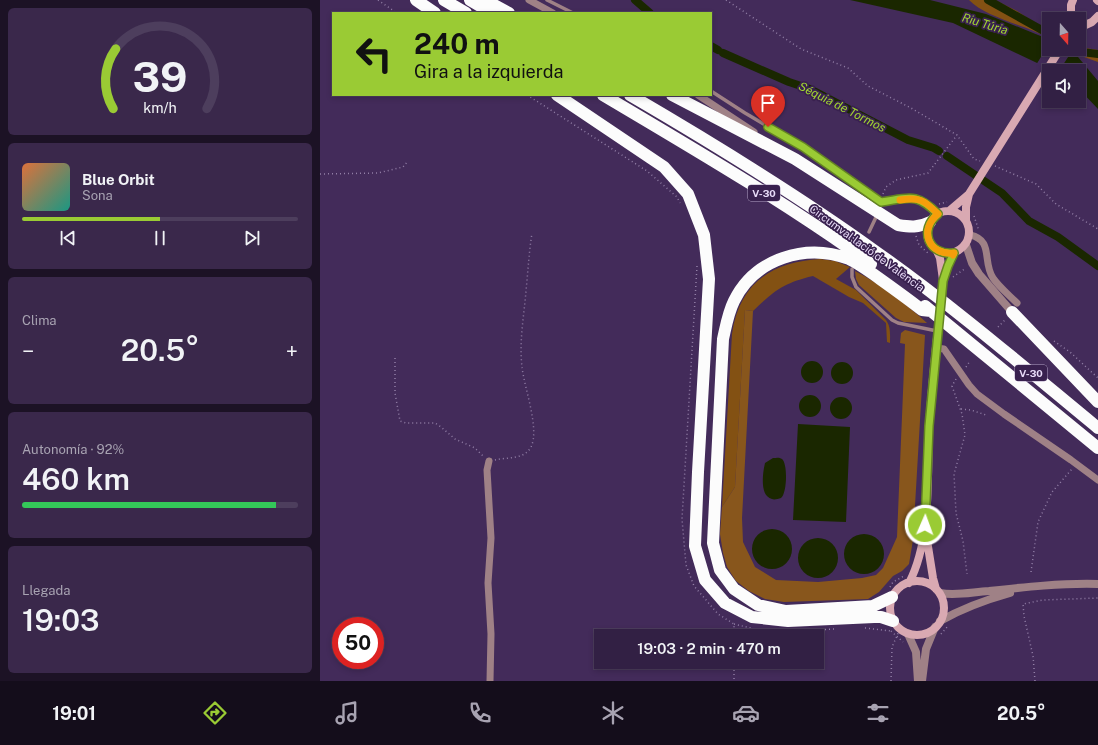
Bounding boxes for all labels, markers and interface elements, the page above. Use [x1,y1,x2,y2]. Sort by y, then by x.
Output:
water label: Riu Túria [960,10,1010,38]
north arrow [1042,12,1086,56]
map controls [1042,12,1086,108]
text: 240 m [414,27,500,60]
icon: left [348,28,400,80]
text: 39 [133,52,187,101]
text: Gira a la izquierda [414,61,563,82]
button: sound [1042,64,1086,108]
water label: Séquia de Tormos [796,79,888,135]
pin [751,86,785,127]
icon: arrive [757,92,779,114]
text: km/h [143,99,177,116]
text: Blue Orbit [82,171,155,188]
road number: V-30 [748,185,780,201]
text: Sona [82,188,113,203]
street label: Circumval·lació de València [807,202,927,294]
icon: previous [57,227,79,249]
icon: pause [149,227,171,249]
icon: next [241,227,263,249]
text: Clima [22,313,57,328]
text: 20.5° [121,332,199,368]
text: − [22,338,34,364]
text: + [286,338,298,364]
road number: V-30 [1015,365,1047,381]
text: Autonomía · 92% [22,442,124,457]
text: 460 km [22,461,130,497]
position arrow [904,504,946,546]
text: Llegada [22,583,70,598]
text: 19:03 [22,602,100,638]
speed limit sign: 50 [332,617,384,669]
text: 19:03 · 2 min · 470 m [637,640,781,657]
icon: directions [201,699,229,727]
icon: music [333,699,361,727]
icon: phone [466,699,494,727]
icon: climate [599,699,627,727]
icon: car [732,699,760,727]
icon: filters [864,699,892,727]
text: 19:01 [52,703,96,724]
text: 20.5° [997,703,1046,724]

